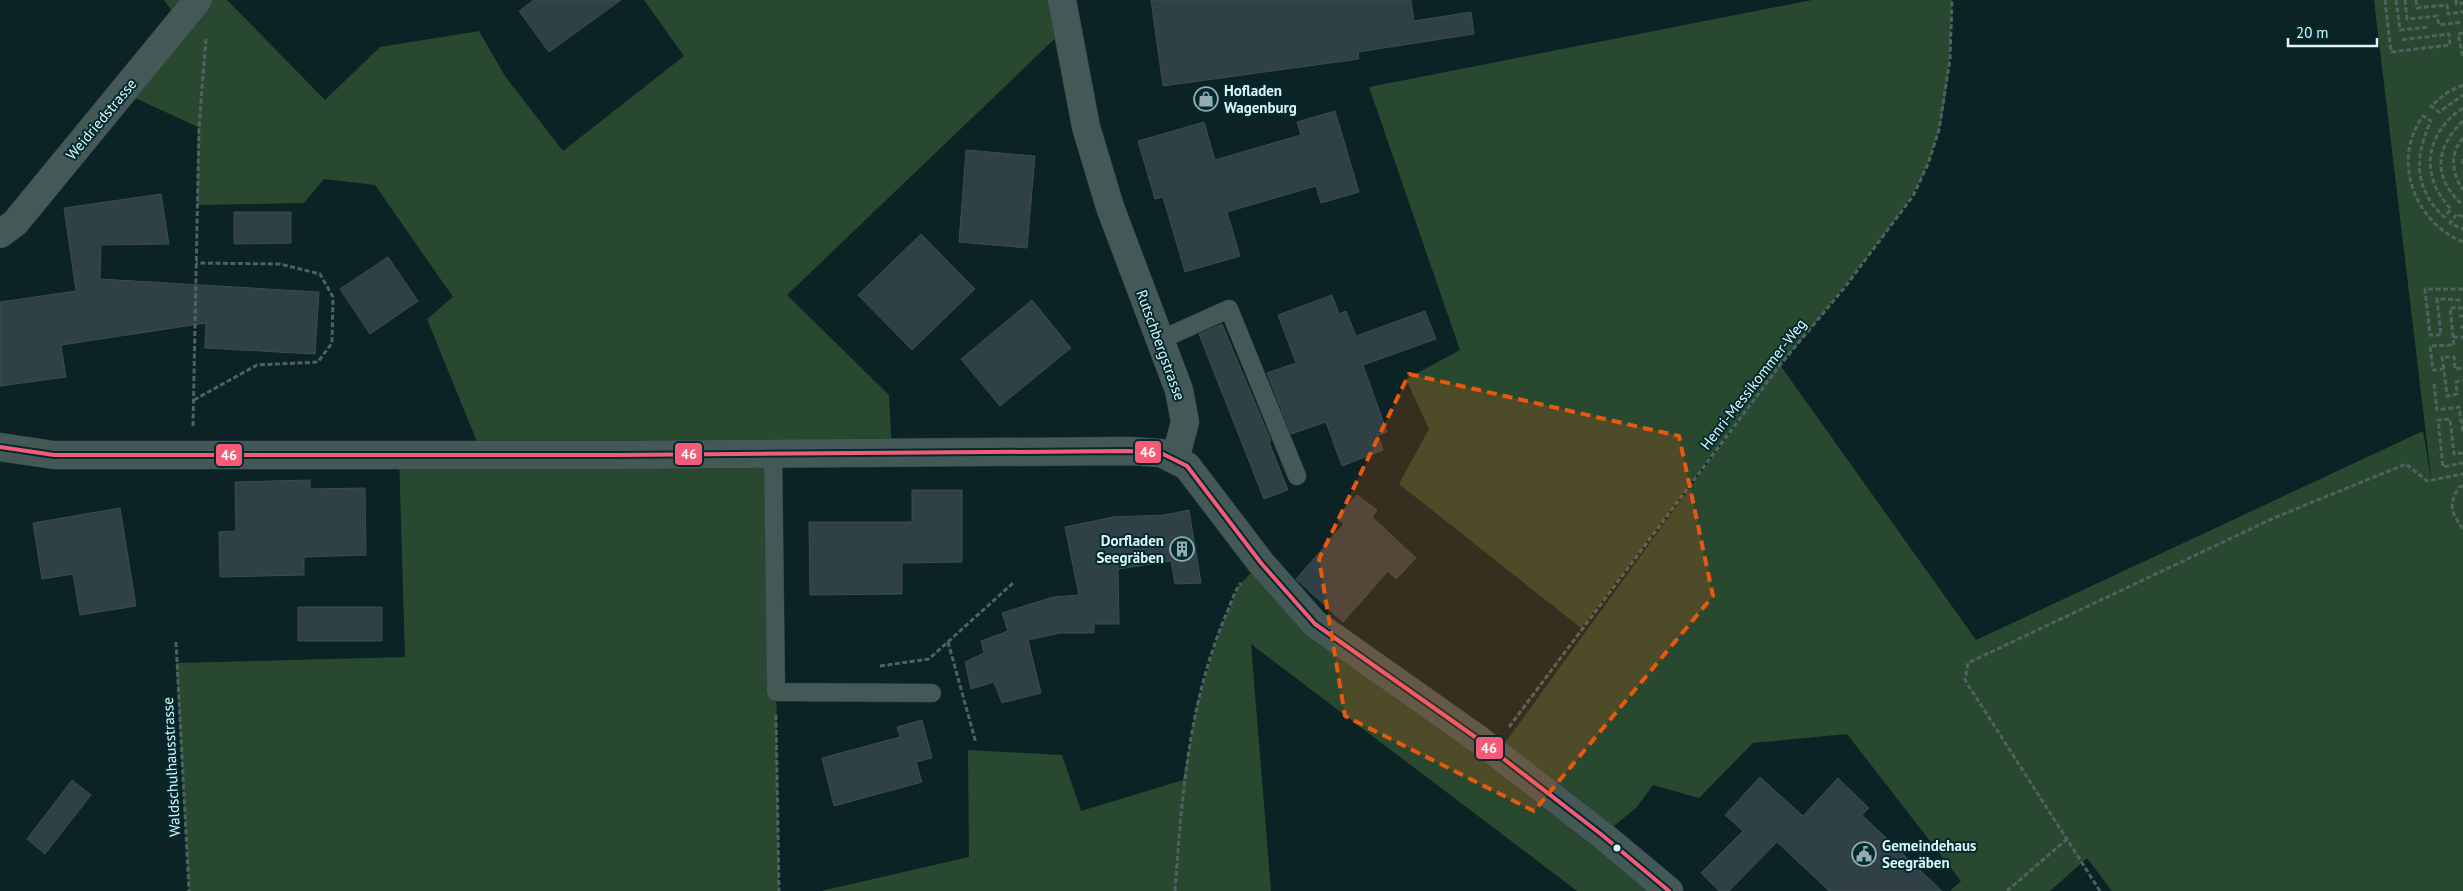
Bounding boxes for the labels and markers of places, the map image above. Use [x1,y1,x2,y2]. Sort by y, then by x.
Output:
place label: Hofladen Wagenburg [1224,81,1297,117]
shop icon: Hofladen Wagenburg [1193,86,1219,112]
place label: Dorfladen Seegräben [1096,531,1164,567]
building icon: Dorfladen Seegräben [1169,536,1195,562]
place label: Gemeindehaus Seegräben [1882,836,1976,872]
public building icon: Gemeindehaus Seegräben [1851,841,1877,867]
unlabelled marker [1612,843,1622,853]

